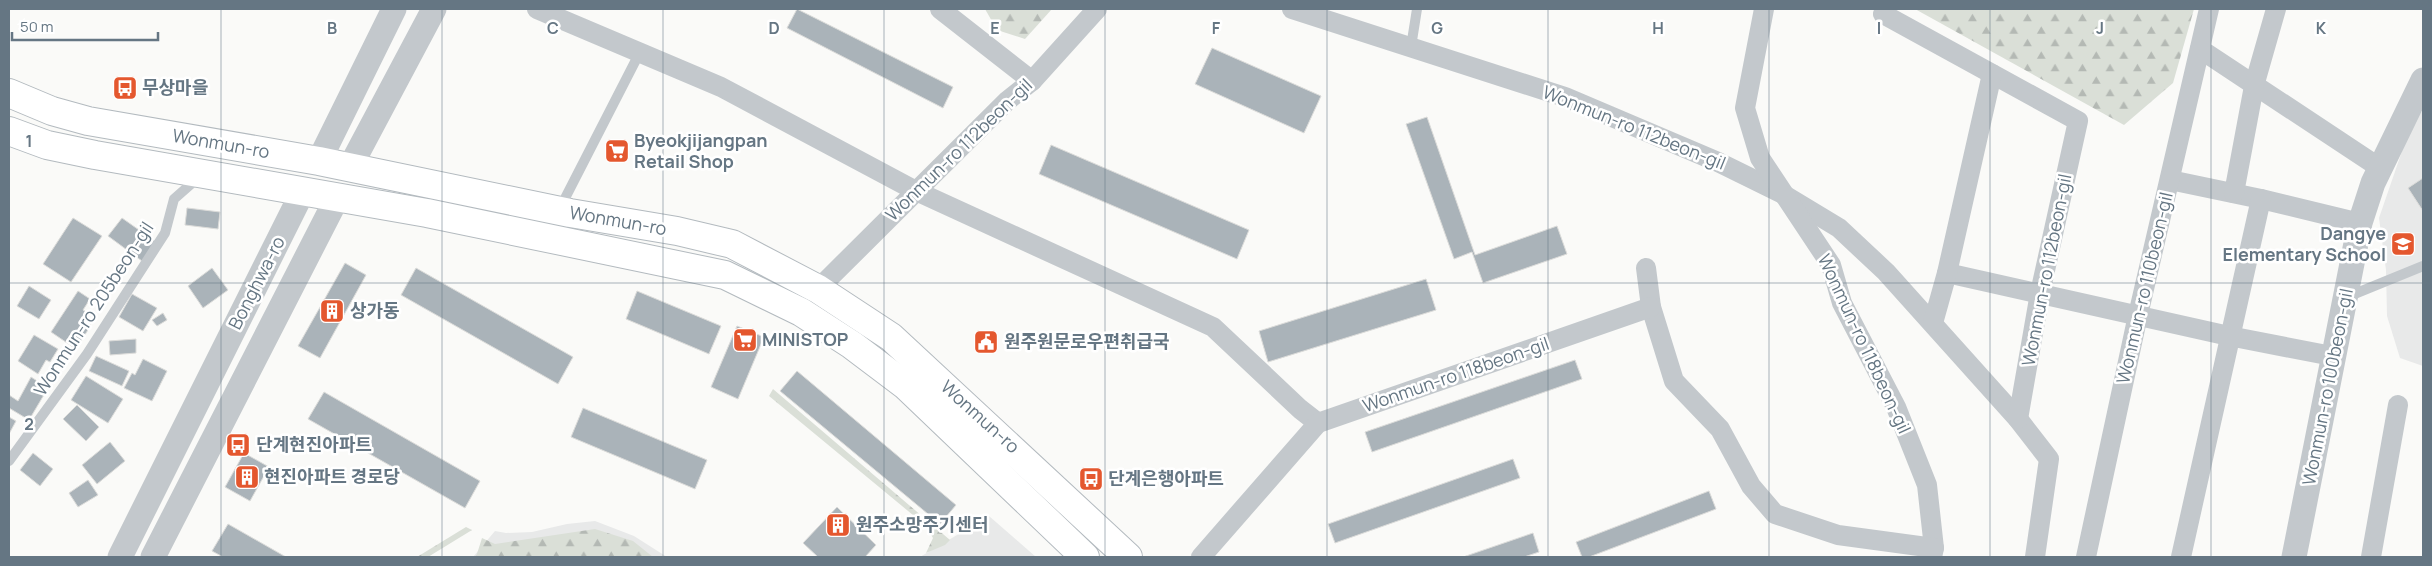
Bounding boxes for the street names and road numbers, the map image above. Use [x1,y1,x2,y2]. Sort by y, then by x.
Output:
street label: Wonmun-ro 112beon-gil [880,73,1037,226]
street label: Wonmun-ro 112beon-gil [1539,79,1729,175]
street label: Wonmun-ro [171,123,272,163]
street label: Wonmun-ro 112beon-gil [2016,172,2076,368]
street label: Wonmun-ro 110beon-gil [2110,190,2178,386]
street label: Wonmun-ro [568,200,669,240]
street label: Wonmun-ro 205beon-gil [28,217,158,400]
street label: Bonghwa-ro [222,232,290,333]
street label: Wonmun-ro 118beon-gil [1813,250,1917,437]
street label: Wonmun-ro 100beon-gil [2296,286,2358,487]
street label: Wonmun-ro 118beon-gil [1359,331,1552,417]
street label: Wonmun-ro [936,374,1025,458]

